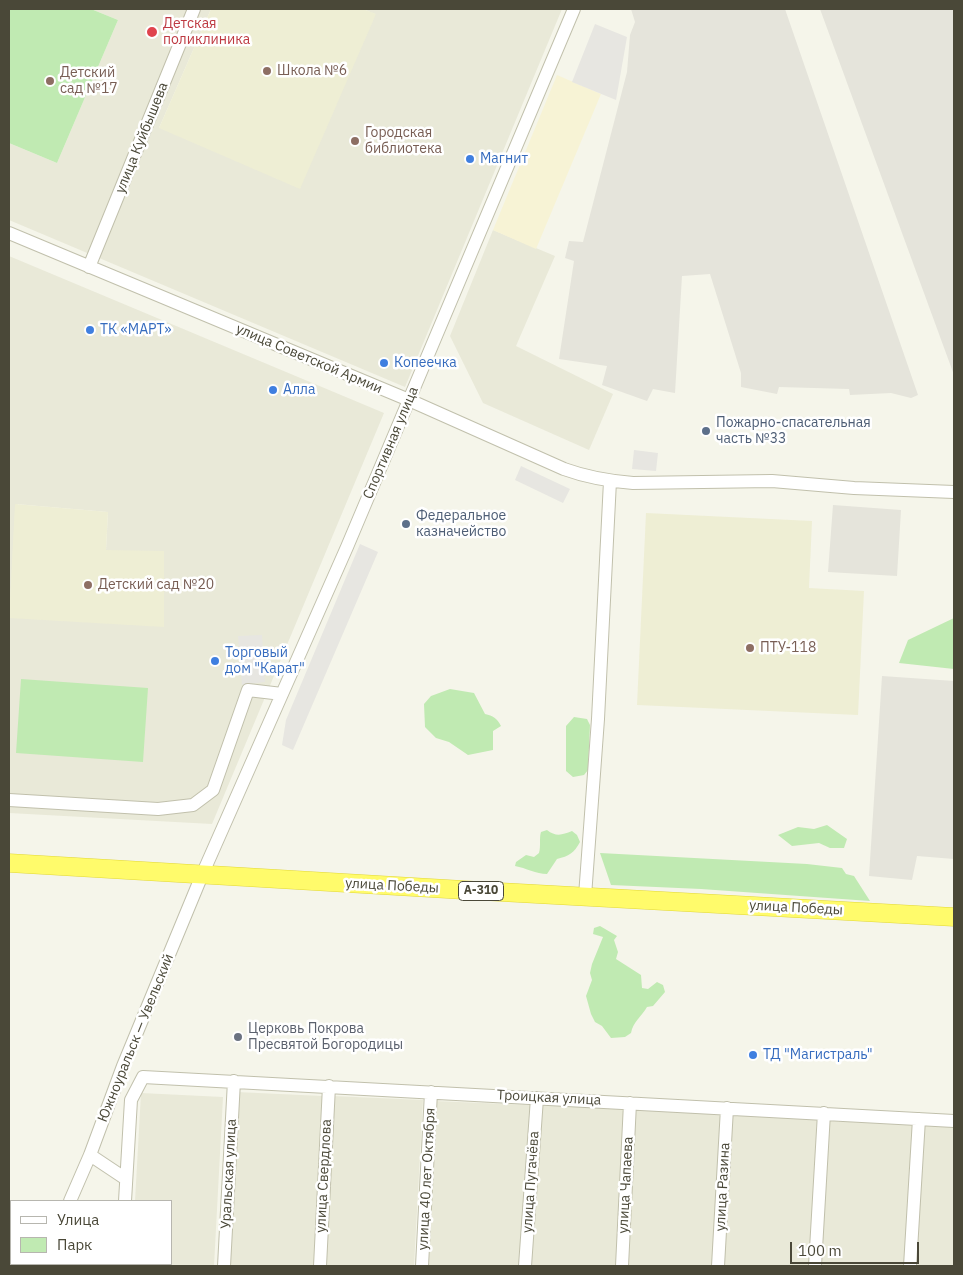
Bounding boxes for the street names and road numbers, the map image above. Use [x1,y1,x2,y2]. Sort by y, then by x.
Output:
street label: улица Куйбышева [112,80,172,196]
street label: улица Советской Армии [233,320,385,398]
street label: Спортивная улица [360,384,422,502]
street label: улица Победы [345,875,439,897]
road number: А-310 [458,881,504,900]
street label: улица Победы [749,897,843,919]
street label: Южноуральск — Увельский [95,951,177,1125]
street label: Троицкая улица [496,1087,602,1109]
street label: улица 40 лет Октября [415,1107,439,1251]
street label: Уральская улица [218,1118,240,1230]
street label: улица Свердлова [313,1119,335,1233]
street label: улица Пугачёва [519,1130,543,1234]
street label: улица Чапаева [615,1136,637,1234]
street label: улица Разина [712,1142,734,1232]

